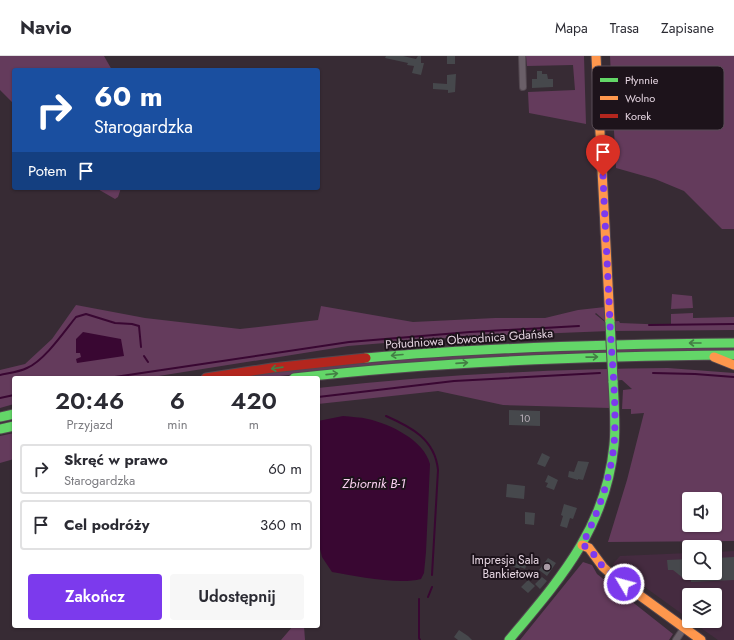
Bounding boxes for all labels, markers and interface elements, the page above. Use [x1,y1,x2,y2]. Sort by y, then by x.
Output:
text: Navio [20,14,72,41]
text: Mapa [555,18,588,38]
text: Trasa [610,18,639,38]
text: Zapisane [661,18,714,38]
legend [592,66,724,130]
text: Płynnie [625,72,659,88]
text: 60 m [94,76,163,117]
icon: right [28,84,80,136]
text: Wolno [625,90,655,106]
text: Korek [625,108,651,124]
text: Starogardzka [94,114,193,140]
pin [586,135,620,176]
icon: arrive [592,141,614,163]
text: Potem [28,160,67,182]
icon: arrive [75,160,97,182]
street label: Południowa Obwodnica Gdańska [385,324,554,354]
one-way arrow [689,339,702,347]
one-way arrow [391,351,404,358]
one-way arrow [585,353,598,361]
one-way arrow [455,359,468,366]
one-way arrow [271,364,284,372]
one-way arrow [325,370,338,377]
text: 20:46 [55,383,124,418]
text: 6 [170,383,185,418]
text: 420 [231,383,277,418]
house number: 10 [520,411,530,426]
text: Przyjazd [66,415,113,434]
text: min [167,415,188,434]
text: m [249,415,259,434]
text: Skręć w prawo [64,449,168,471]
icon: right [30,458,52,480]
text: 60 m [268,458,302,480]
text: Starogardzka [64,471,135,490]
water label: Zbiornik B-1 [341,474,406,493]
map controls [682,492,722,628]
button: sound [682,492,722,532]
icon: arrive [30,514,52,536]
text: Cel podróży [64,514,149,536]
text: 360 m [260,514,302,536]
button: search [682,540,722,580]
place label: Impresja Sala Bankietowa [472,551,539,583]
marker: Impresja Sala Bankietowa [542,562,552,572]
position arrow [603,563,645,605]
button: Zakończ [28,574,162,620]
button: Udostępnij [170,574,304,620]
button: layers [682,588,722,628]

